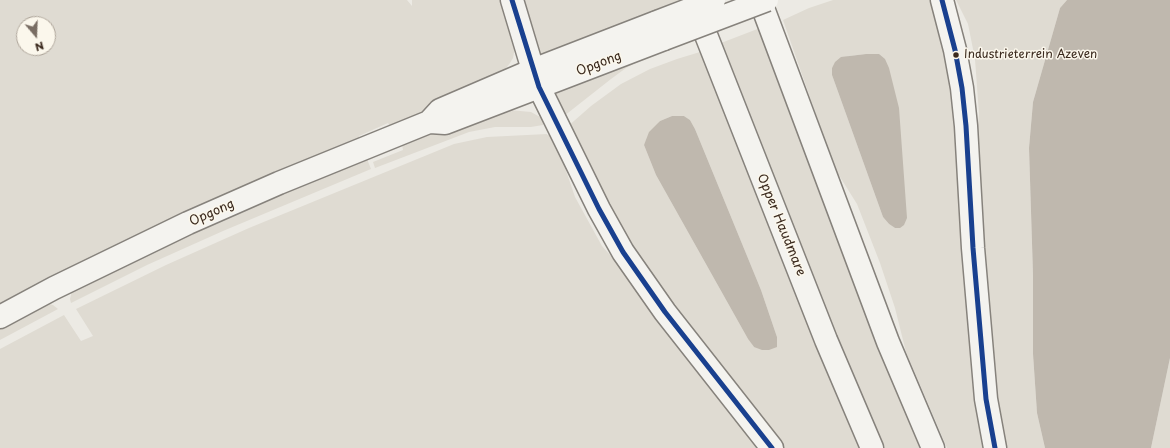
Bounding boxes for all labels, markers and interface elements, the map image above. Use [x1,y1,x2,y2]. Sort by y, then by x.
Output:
north arrow [16,16,56,56]
text: N [33,37,47,56]
street label: Opgong [574,48,624,80]
place label: Industrieterrein Azeven [964,48,1097,62]
marker: Industrieterrein Azeven [951,50,961,60]
street label: Opper Haudmare [753,172,809,278]
street label: Opgong [187,196,237,230]

